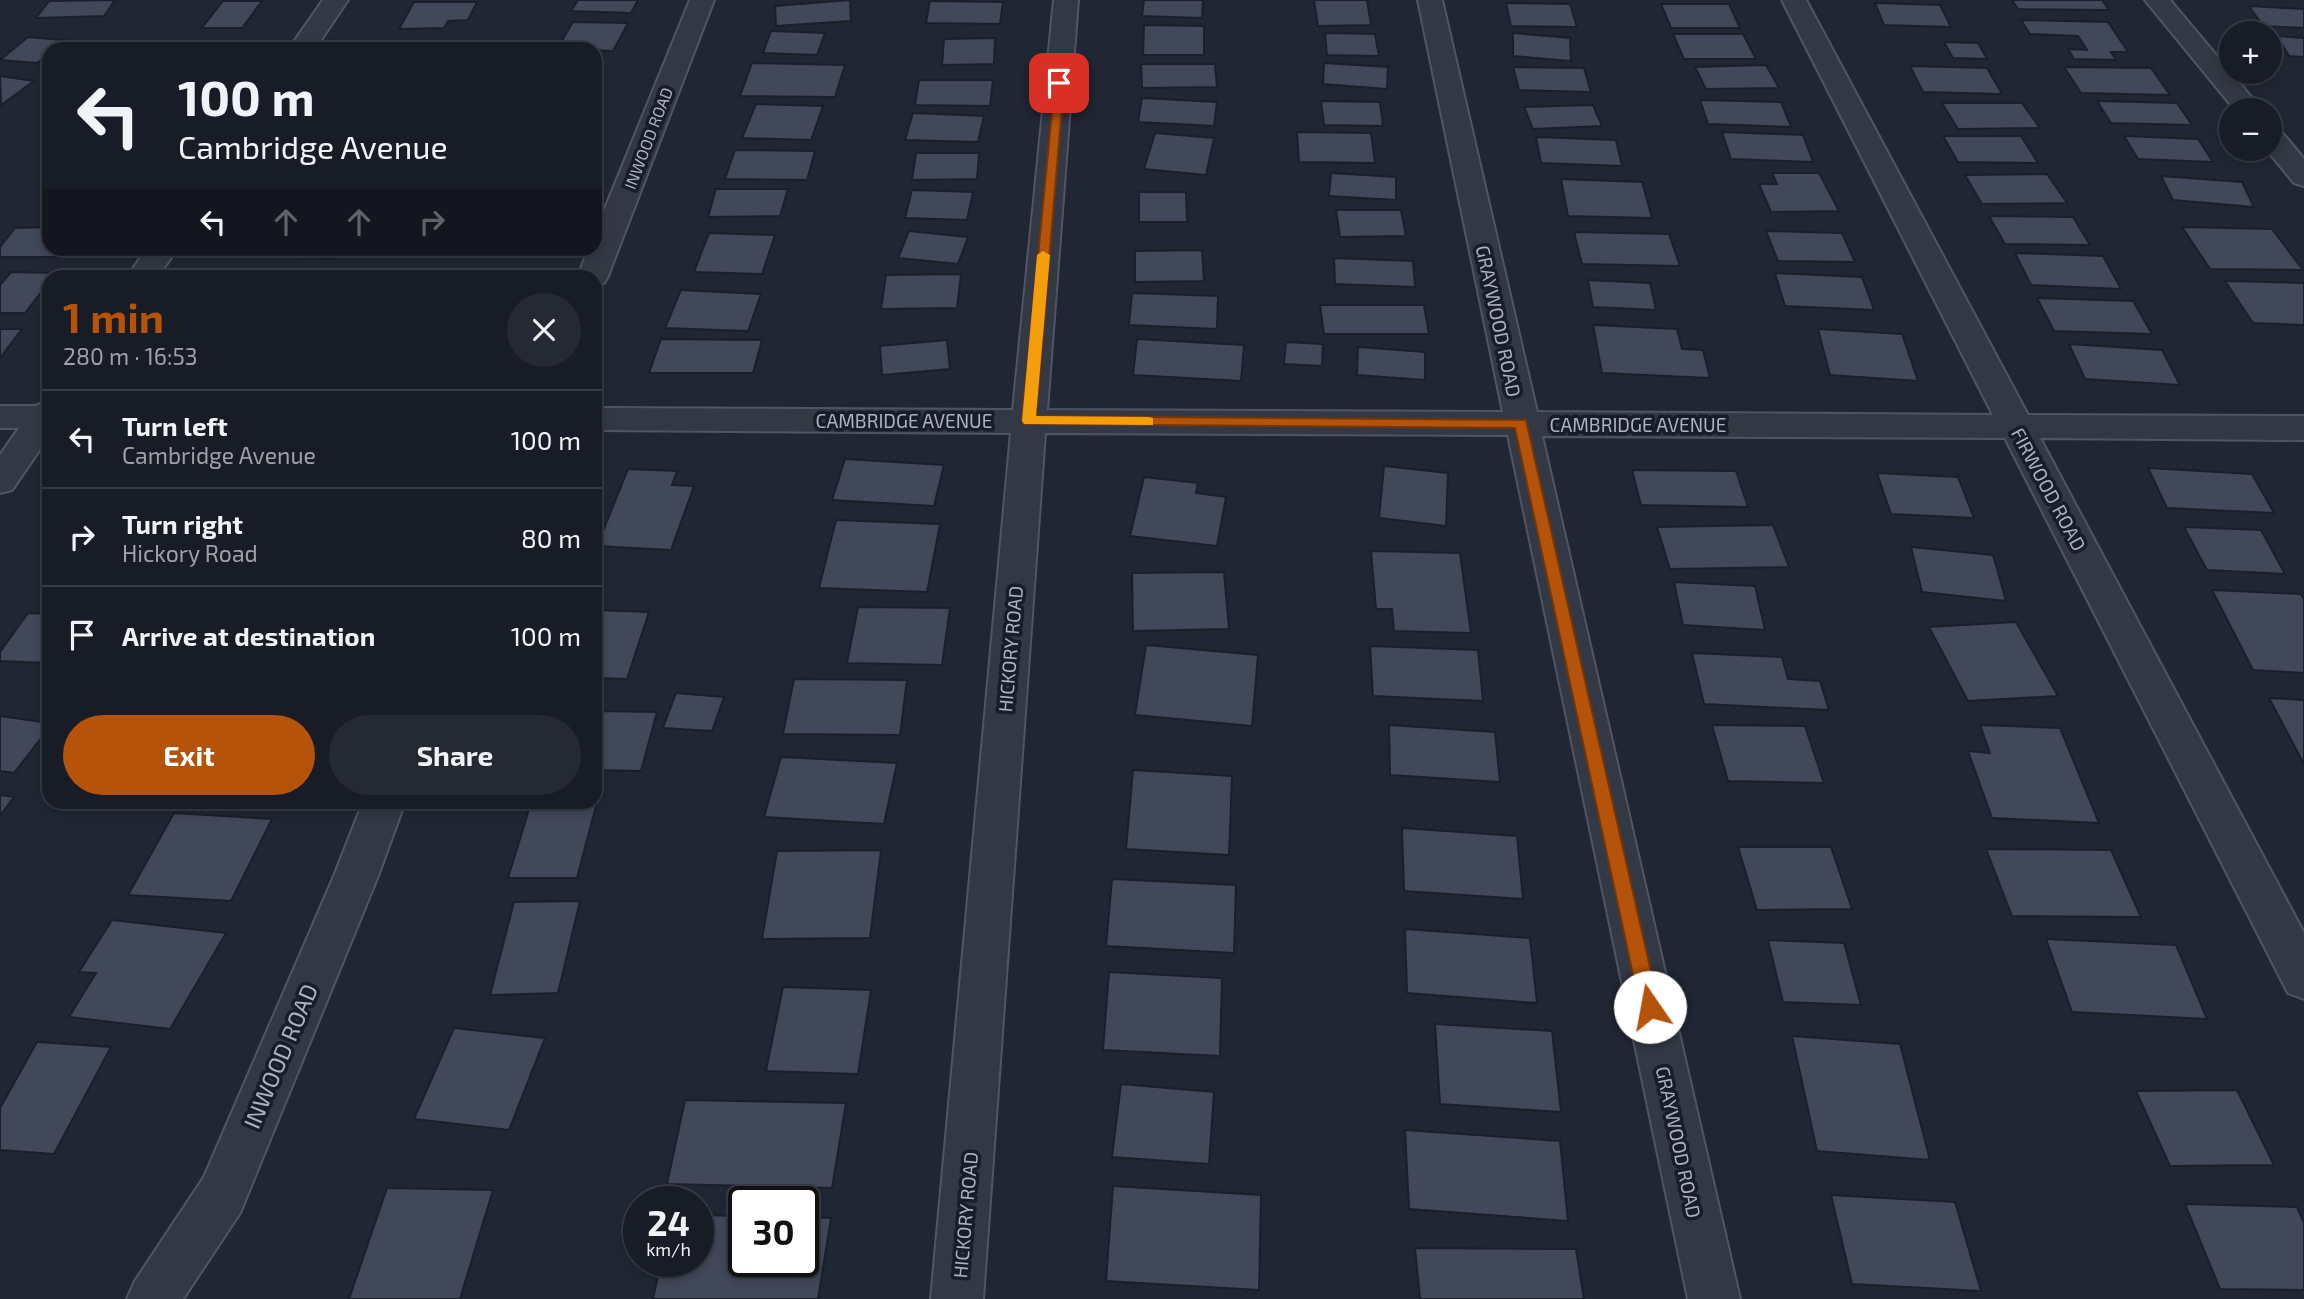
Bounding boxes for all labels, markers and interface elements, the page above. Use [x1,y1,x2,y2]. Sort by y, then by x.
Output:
map controls [2219,21,2282,161]
button: + [2219,21,2282,84]
pin [1029,53,1089,113]
icon: arrive [1040,64,1078,102]
text: 100 m [178,67,315,126]
icon: left [63,70,154,161]
street label: INWOOD ROAD [620,85,676,191]
button: − [2219,98,2282,161]
text: Cambridge Avenue [178,127,448,165]
icon: left [194,203,232,241]
icon: ahead [267,203,305,241]
icon: ahead [340,203,378,241]
icon: right [413,203,451,241]
street label: GRAYWOOD ROAD [1472,243,1526,399]
text: 1 min [63,291,164,341]
button: close [507,293,581,367]
text: 280 m · 16:53 [63,342,198,370]
street label: CAMBRIDGE AVENUE [816,409,992,432]
text: Turn left [122,410,228,441]
street label: CAMBRIDGE AVENUE [1550,413,1726,436]
icon: left [63,420,101,458]
text: 100 m [511,424,581,455]
street label: FIRWOOD ROAD [2007,424,2091,554]
text: Cambridge Avenue [122,441,316,469]
text: Turn right [122,508,243,539]
icon: right [63,518,101,556]
text: 80 m [521,522,581,553]
text: Hickory Road [122,539,258,567]
street label: HICKORY ROAD [993,585,1027,713]
icon: arrive [63,616,101,654]
text: Arrive at destination [122,620,375,651]
text: 100 m [511,620,581,651]
button: Exit [63,715,315,795]
button: Share [329,715,581,795]
position arrow [1613,970,1687,1044]
street label: INWOOD ROAD [237,980,323,1132]
street label: GRAYWOOD ROAD [1652,1064,1706,1220]
street label: HICKORY ROAD [948,1151,982,1279]
speed limit sign: 30 [728,1186,819,1277]
text: 24 [647,1201,690,1243]
text: km/h [646,1238,691,1260]

